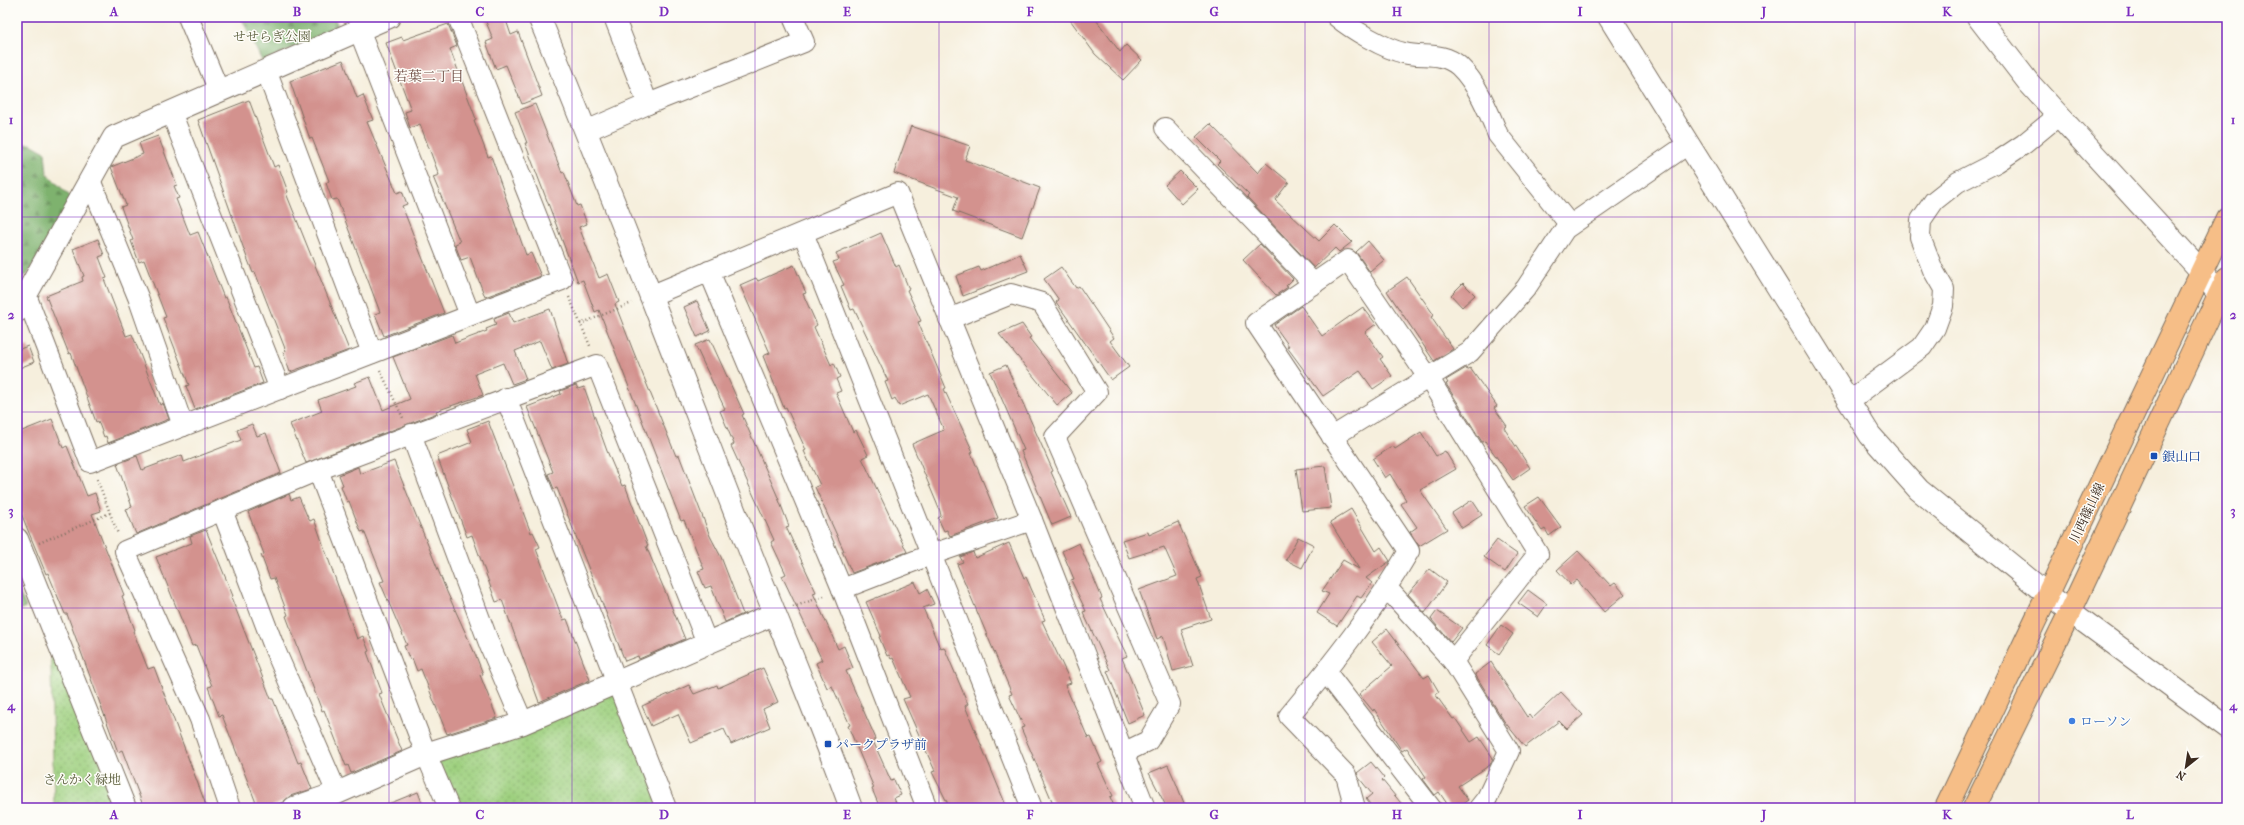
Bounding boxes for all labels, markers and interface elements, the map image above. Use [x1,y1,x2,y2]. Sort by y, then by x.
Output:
text: A [109,4,119,19]
text: B [293,4,302,19]
text: C [476,4,485,19]
text: D [659,4,669,19]
text: E [843,4,851,19]
text: F [1026,4,1034,19]
text: G [1209,4,1219,19]
text: H [1392,4,1403,19]
text: I [1577,4,1583,19]
text: J [1760,4,1767,20]
text: K [1942,4,1953,19]
text: L [2126,4,2135,19]
park label: せせらぎ公園 [233,29,311,44]
district label: 若葉二丁目 [394,68,464,85]
text: 1 [9,112,14,127]
text: 1 [2231,112,2236,127]
text: 2 [8,307,15,322]
text: 2 [2230,307,2237,322]
place label: 銀山口 [2162,449,2201,464]
marker: 銀山口 [2149,451,2159,461]
street label: 川西篠山線 [2066,480,2108,546]
text: 3 [8,503,14,519]
text: 3 [2230,503,2236,519]
text: 4 [6,698,16,714]
text: 4 [2228,698,2238,714]
place label: ローソン [2080,714,2131,729]
marker: ローソン [2067,716,2077,726]
place label: パークプラザ前 [836,737,927,752]
marker: パークプラザ前 [823,739,833,749]
north arrow [2166,747,2206,787]
text: N [2174,767,2188,783]
park label: さんかく緑地 [43,772,121,787]
text: A [109,807,119,822]
text: B [293,807,302,822]
text: C [476,807,485,822]
text: D [659,807,669,822]
text: E [843,807,851,822]
text: F [1026,807,1034,822]
text: G [1209,807,1219,822]
text: H [1392,807,1403,822]
text: I [1577,807,1583,822]
text: J [1760,807,1767,823]
text: K [1942,807,1953,822]
text: L [2126,807,2135,822]

